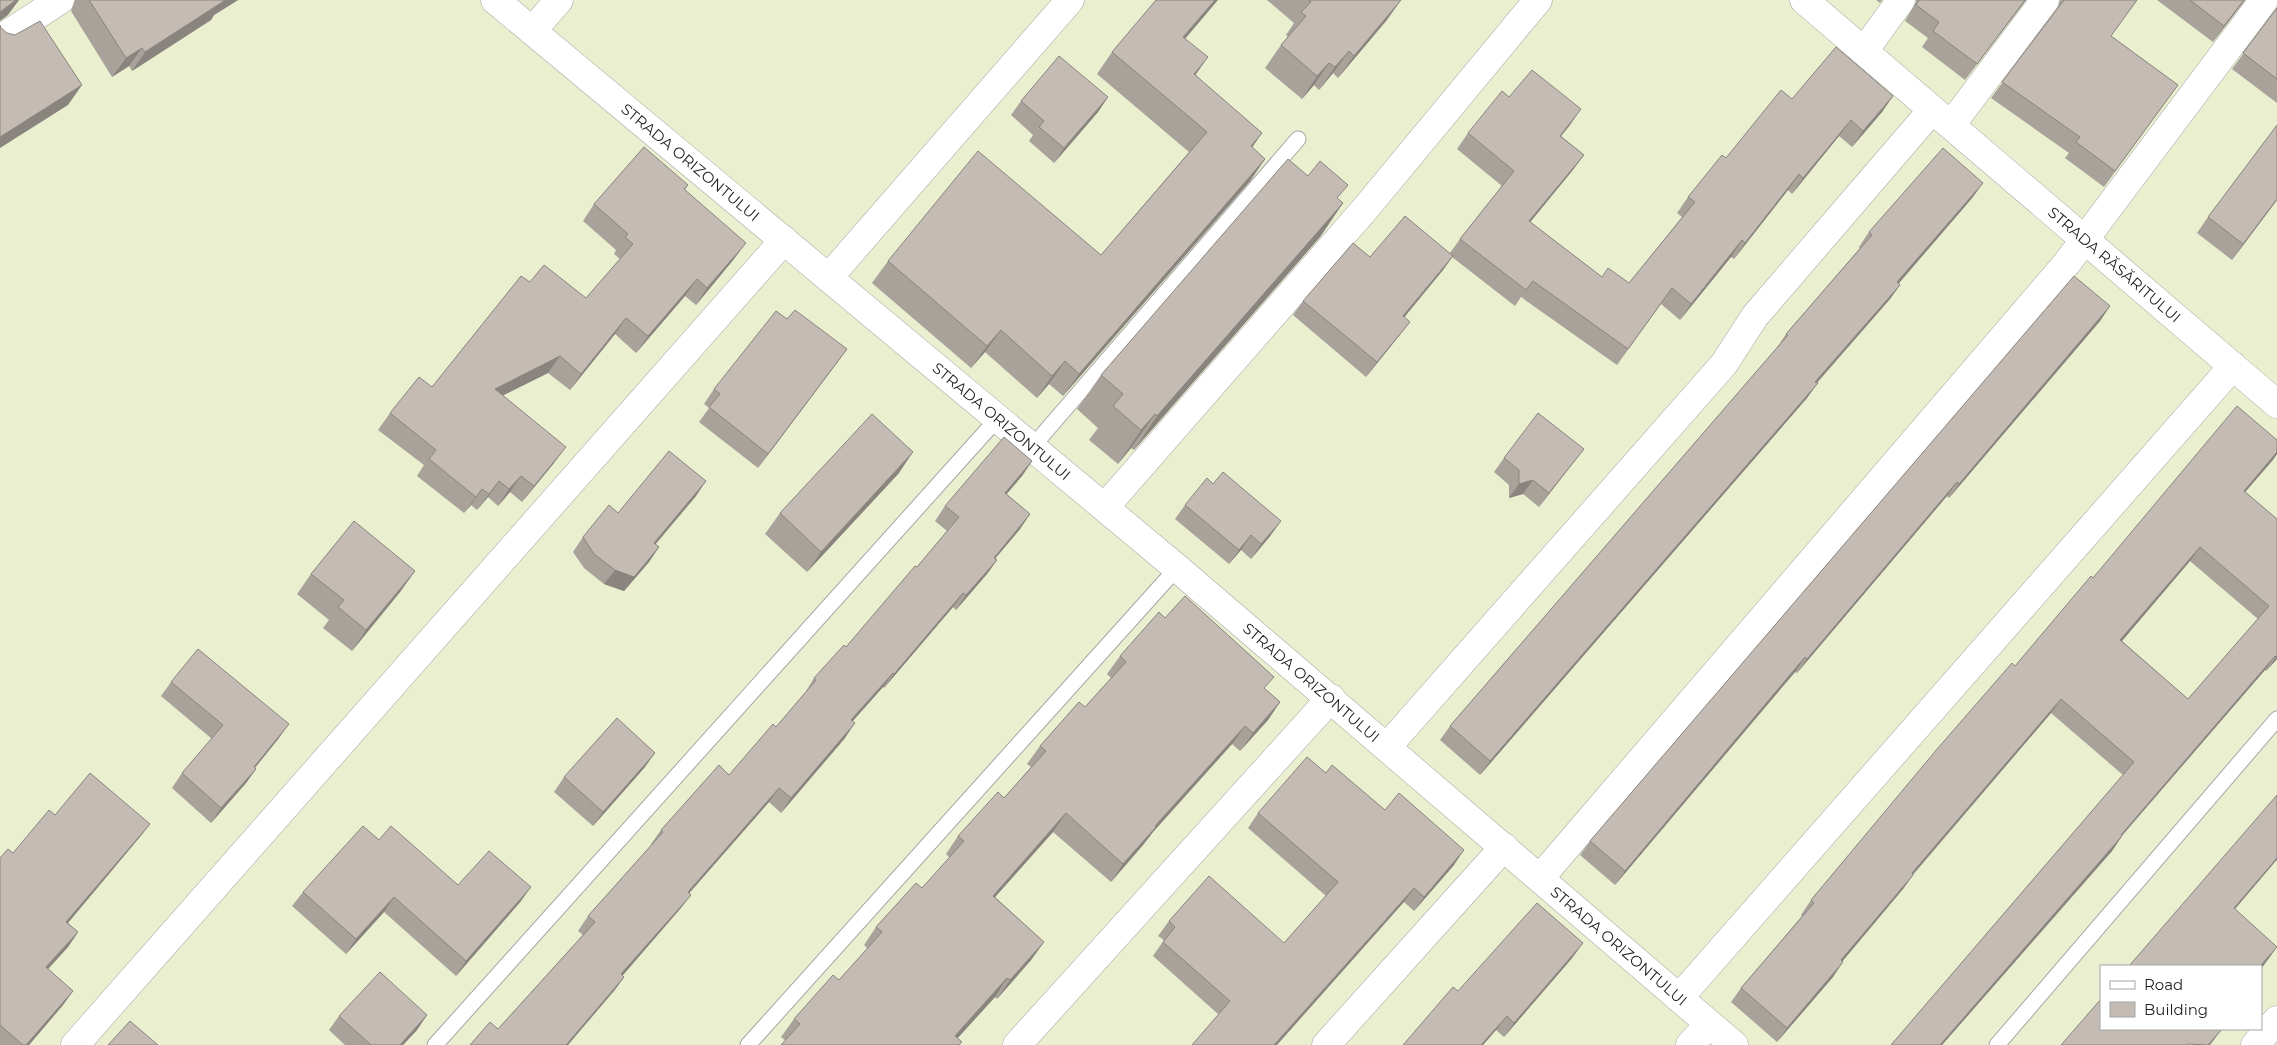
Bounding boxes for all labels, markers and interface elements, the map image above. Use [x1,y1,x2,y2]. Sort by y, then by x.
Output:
street label: STRADA ORIZONTULUI [618,99,763,225]
street label: STRADA RĂSĂRITULUI [2044,203,2185,327]
street label: STRADA ORIZONTULUI [929,358,1075,484]
street label: STRADA ORIZONTULUI [1239,619,1384,746]
street label: STRADA ORIZONTULUI [1547,882,1691,1010]
legend [2100,965,2262,1030]
text: Road [2144,975,2183,994]
text: Building [2144,1000,2208,1019]

